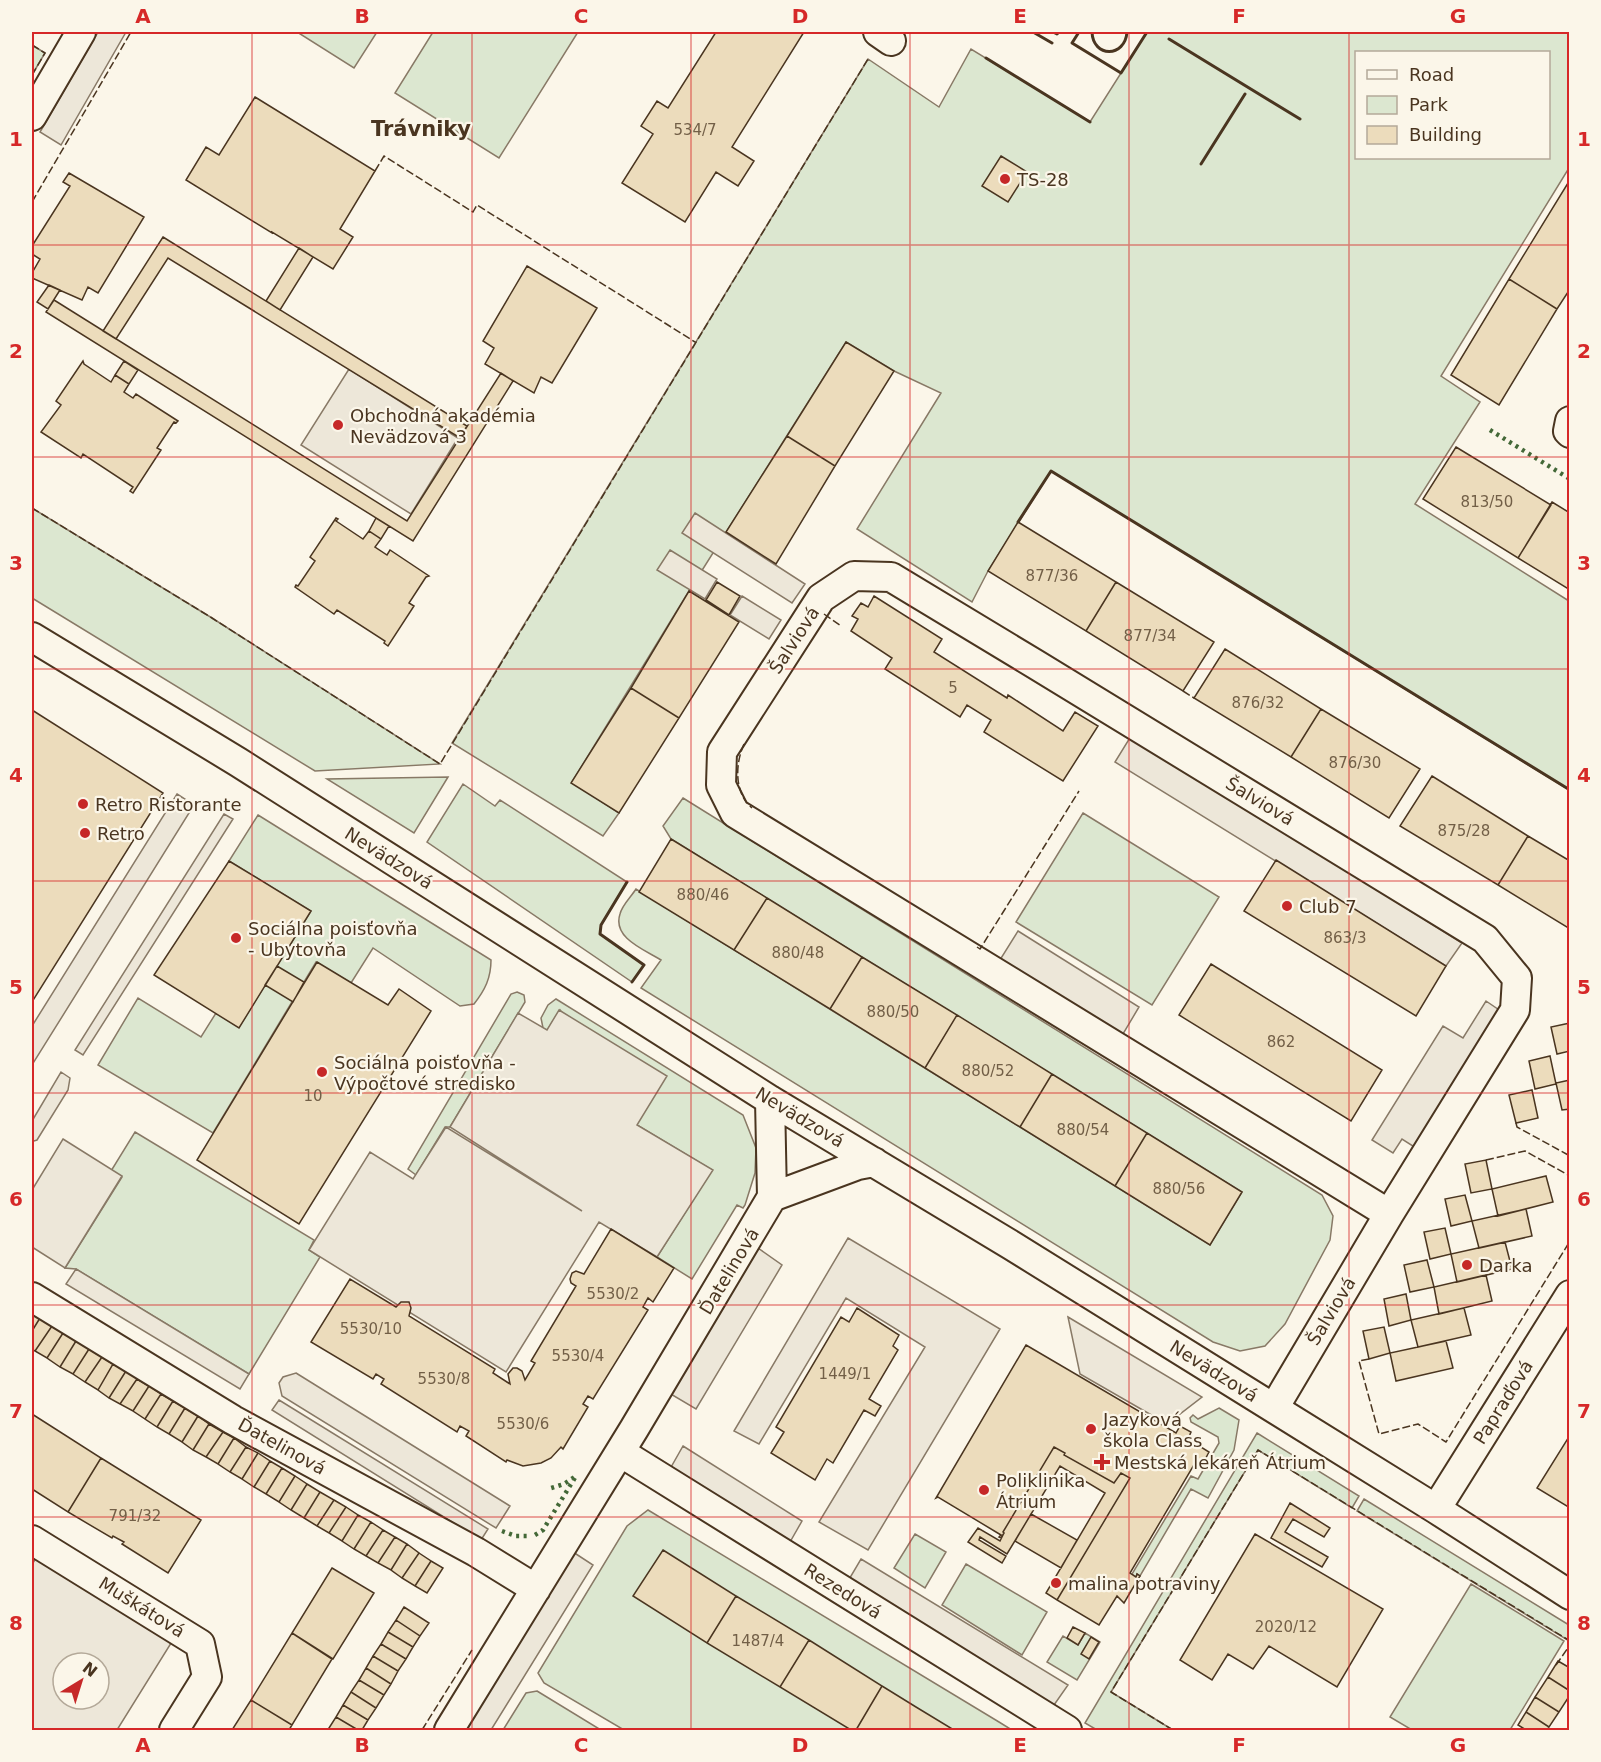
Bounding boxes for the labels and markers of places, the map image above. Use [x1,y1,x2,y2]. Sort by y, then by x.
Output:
place label: TS-28 [1016,169,1069,190]
marker: TS-28 [998,172,1012,186]
place label: Obchodná akadémia Nevädzová 3 [350,405,536,447]
marker: Obchodná akadémia Nevädzová 3 [331,418,345,432]
place label: Retro Ristorante [95,794,242,815]
marker: Retro Ristorante [76,797,90,811]
place label: Retro [97,823,145,844]
marker: Retro [78,826,92,840]
place label: Club 7 [1299,896,1357,917]
marker: Club 7 [1280,899,1294,913]
place label: Sociálna poisťovňa - Ubytovňa [248,918,418,960]
marker: Sociálna poisťovňa - Ubytovňa [229,931,243,945]
place label: Sociálna poisťovňa - Výpočtové stredisko [334,1052,516,1094]
marker: Sociálna poisťovňa - Výpočtové stredisko [315,1065,329,1079]
place label: Darka [1479,1255,1532,1276]
marker: Darka [1460,1258,1474,1272]
place label: Jazyková škola Class [1102,1409,1202,1451]
marker: Jazyková škola Class [1084,1422,1098,1436]
place label: Mestská lekáreň Átrium [1114,1452,1326,1473]
marker: Mestská lekáreň Átrium [1095,1455,1109,1469]
place label: Poliklinika Átrium [996,1470,1085,1512]
marker: Poliklinika Átrium [977,1483,991,1497]
place label: malina potraviny [1068,1573,1221,1594]
marker: malina potraviny [1049,1576,1063,1590]

